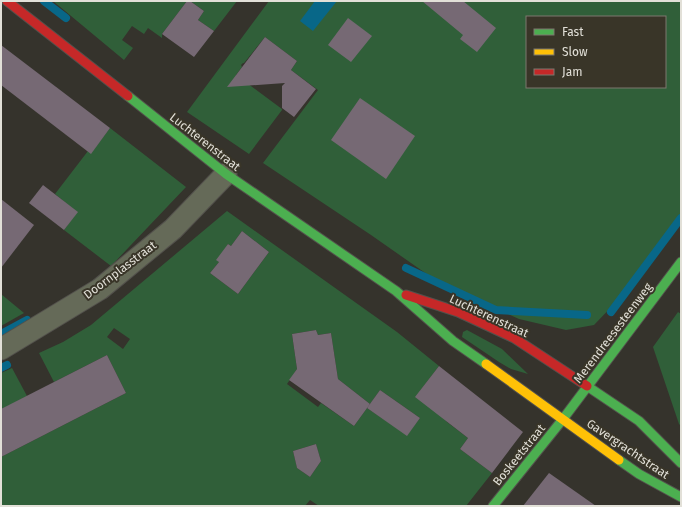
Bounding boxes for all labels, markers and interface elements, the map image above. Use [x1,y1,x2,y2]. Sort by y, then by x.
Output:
legend [526,16,666,88]
text: Fast [562,25,584,39]
text: Slow [562,45,588,59]
text: Jam [562,65,582,79]
street label: Luchterenstraat [167,110,244,174]
street label: Doornplasstraat [81,238,160,302]
street label: Merendreesesteenweg [571,280,656,386]
street label: Luchterenstraat [447,292,531,341]
street label: Gavergrachtstraat [584,416,672,482]
street label: Boskeetstraat [490,421,548,488]

